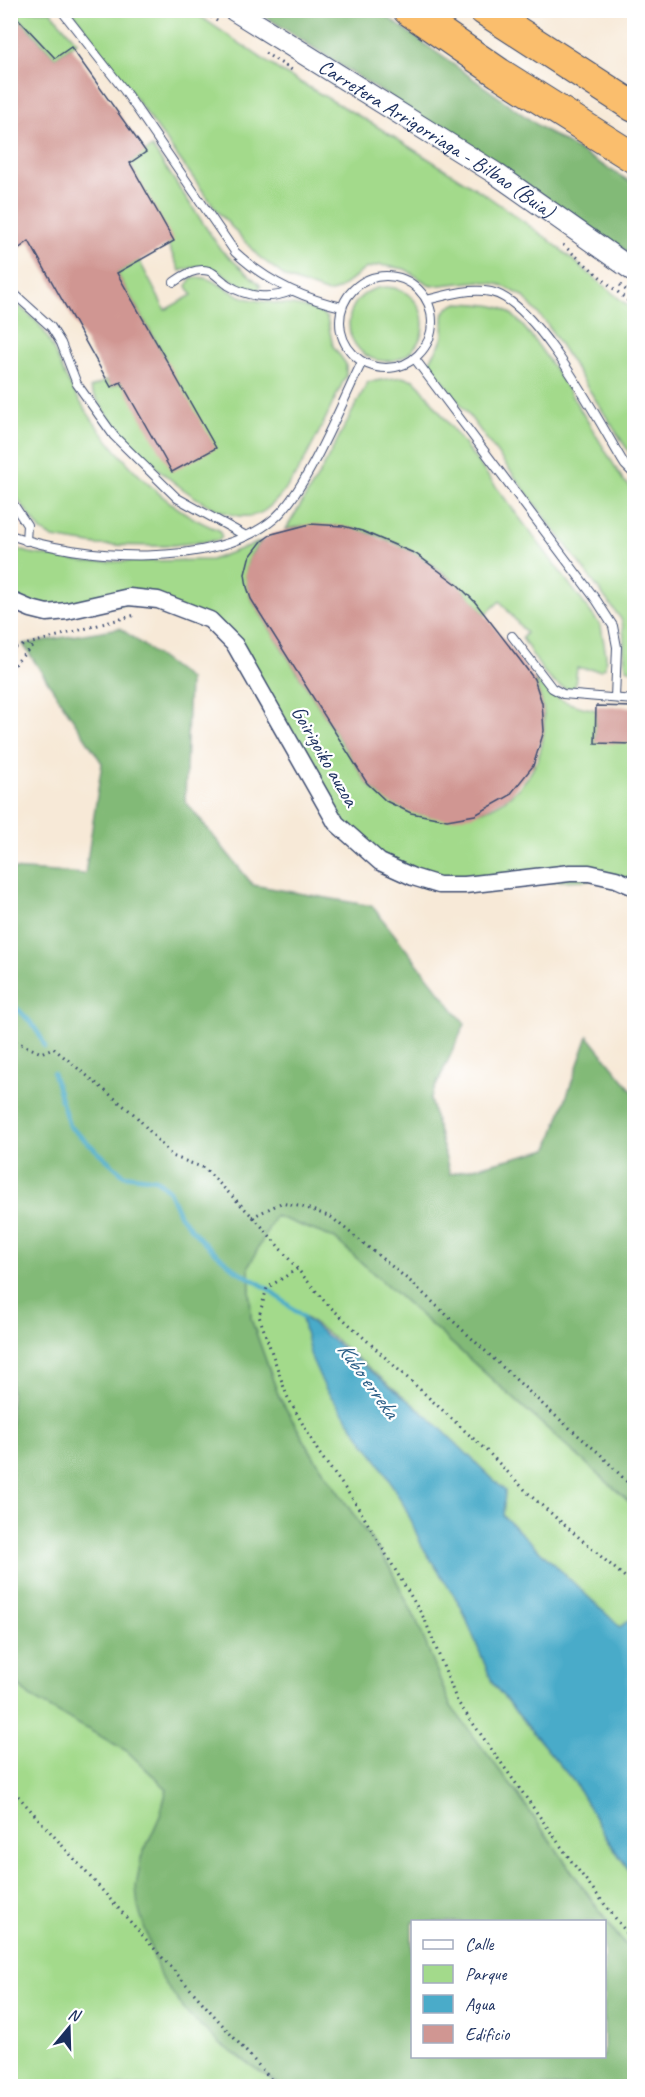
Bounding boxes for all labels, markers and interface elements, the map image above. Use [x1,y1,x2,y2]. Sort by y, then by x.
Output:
street label: Carretera Arrigorriaga - Bilbao (Buia) [314,53,561,225]
street label: Goirigoiko auzoa [286,701,365,813]
water label: Kubo erreka [331,1336,406,1425]
legend [411,1920,606,2058]
text: Calle [465,1933,494,1955]
text: Parque [465,1963,507,1985]
text: Agua [465,1993,496,2015]
north arrow [39,1998,99,2058]
text: N [66,2004,84,2027]
text: Edificio [465,2023,511,2045]

